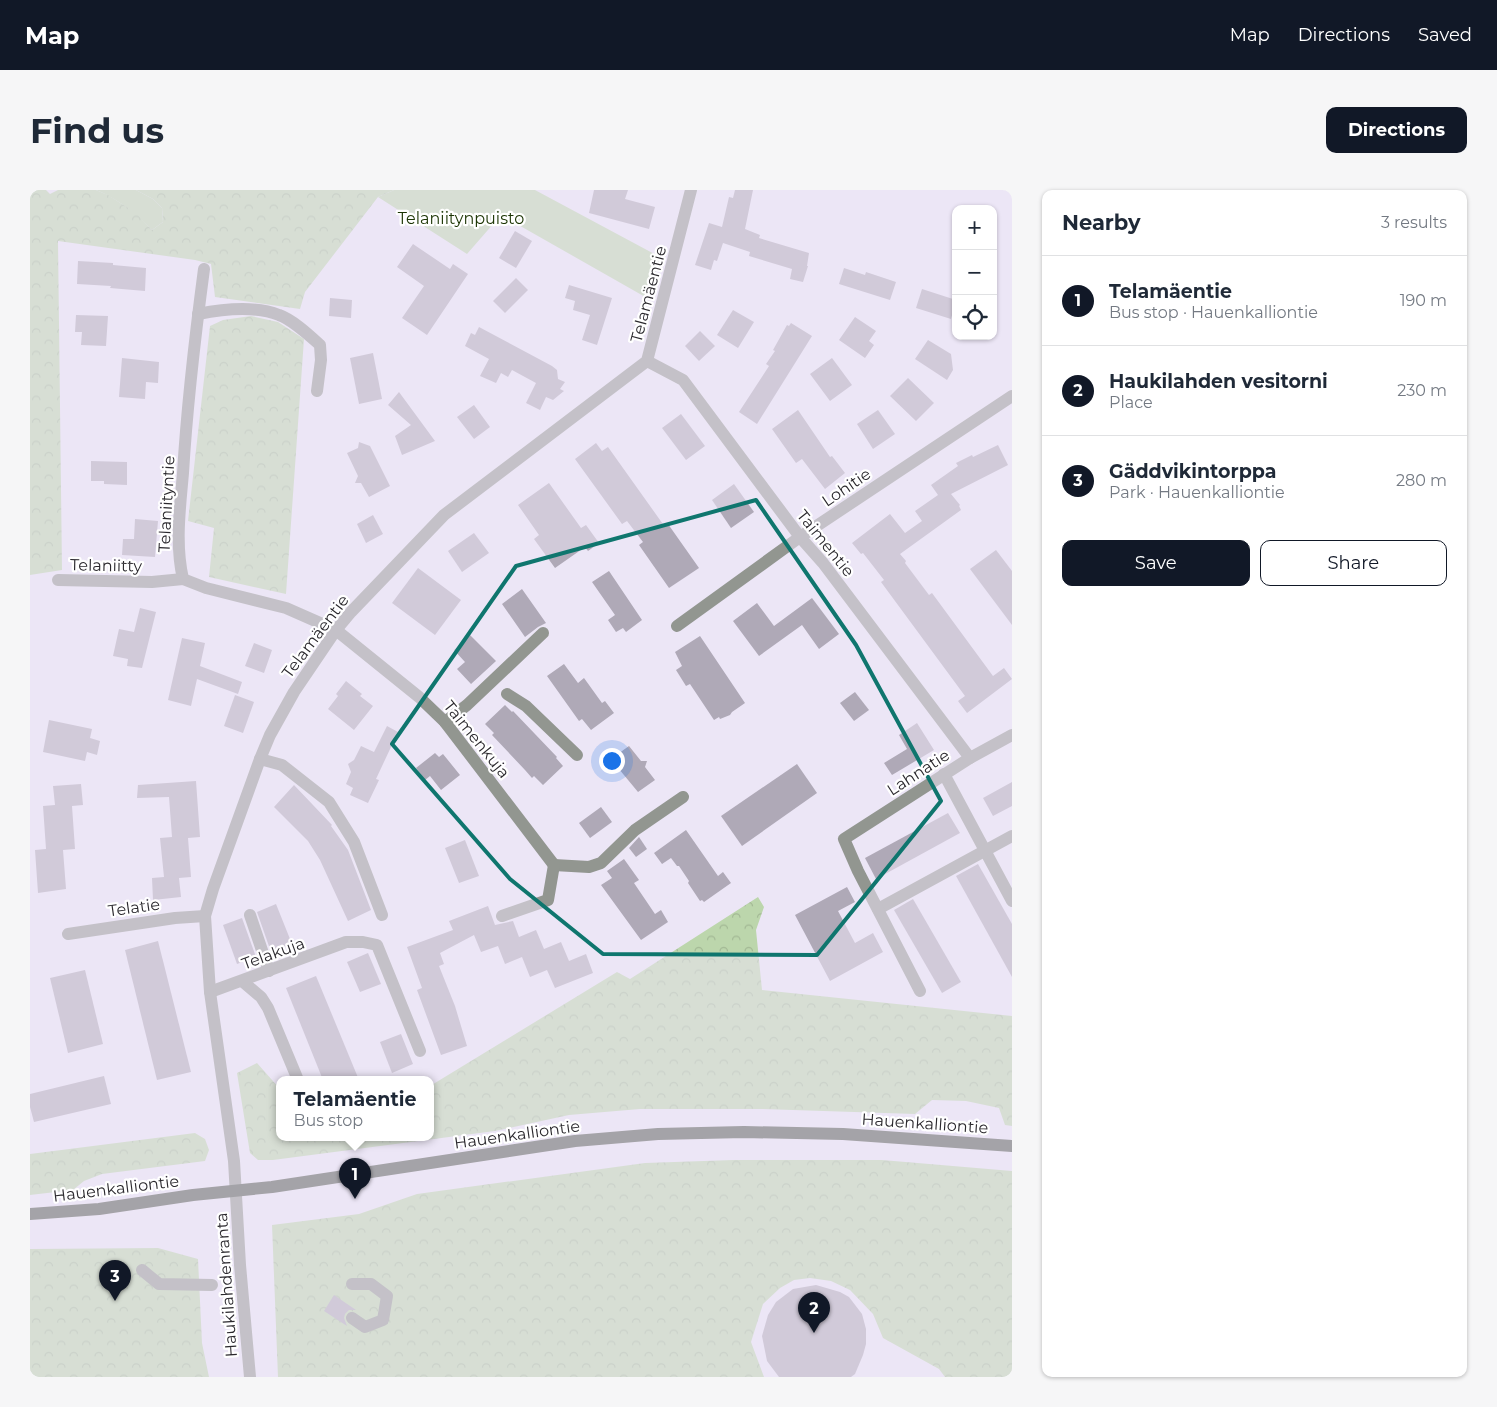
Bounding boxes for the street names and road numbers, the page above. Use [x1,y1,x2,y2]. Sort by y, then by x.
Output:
street label: Telamäentie [626,244,670,344]
street label: Telaniityntie [154,455,179,553]
street label: Lohitie [818,464,874,511]
street label: Taimentie [793,506,858,581]
street label: Telaniitty [70,555,142,576]
street label: Telamäentie [278,591,353,682]
street label: Taimenkuja [440,697,514,782]
street label: Lahnatie [884,745,953,800]
street label: Telatie [107,894,161,921]
street label: Telakuja [239,933,307,974]
street label: Hauenkalliontie [861,1110,989,1137]
street label: Hauenkalliontie [453,1116,581,1153]
street label: Hauenkalliontie [52,1171,180,1206]
street label: Haukilahdenranta [212,1212,241,1358]

